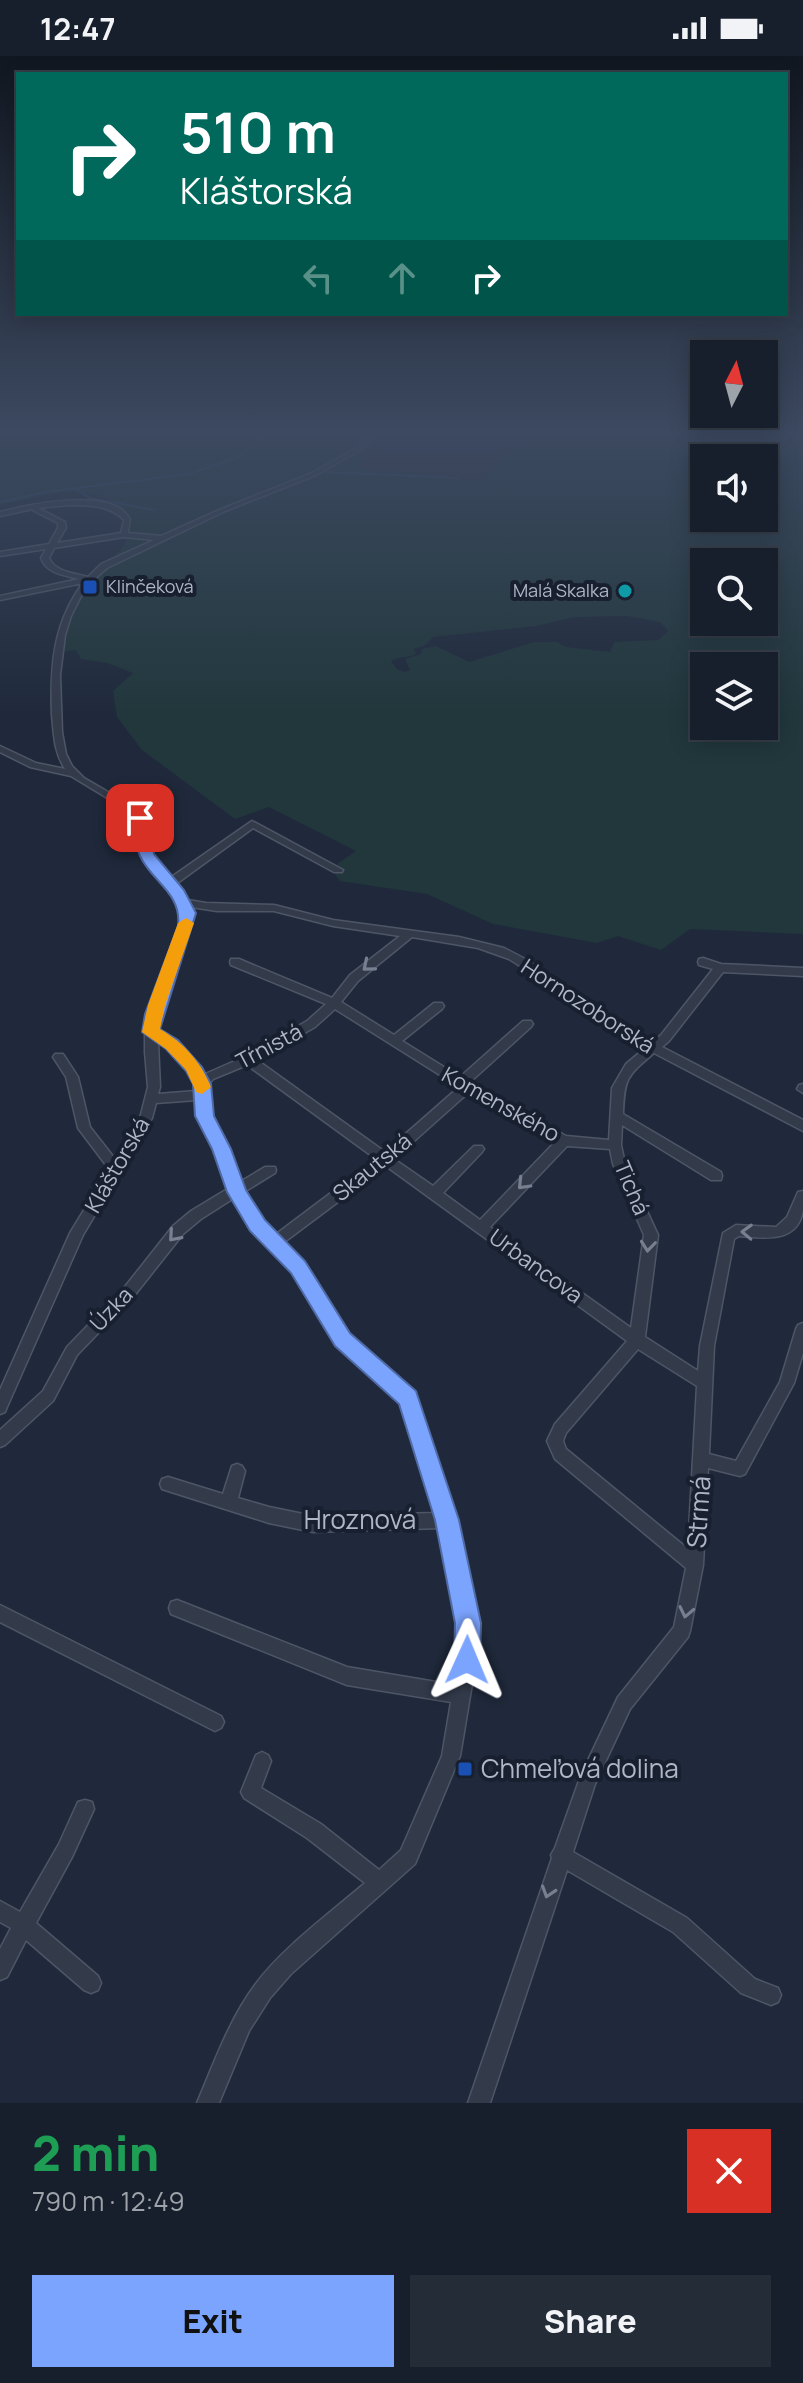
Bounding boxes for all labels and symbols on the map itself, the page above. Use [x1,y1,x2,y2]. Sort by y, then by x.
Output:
north arrow [690,340,778,428]
place label: Klinčeková [106,574,194,598]
marker: Klinčeková [81,578,99,596]
place label: Malá Skalka [513,578,609,602]
marker: Malá Skalka [616,582,634,600]
pin [106,784,174,852]
street label: Hornozoborská [515,952,661,1060]
one-way arrow [362,956,377,971]
street label: Tŕnistá [231,1016,307,1076]
street label: Komenského [437,1059,565,1149]
street label: Kláštorská [78,1112,156,1218]
street label: Skautská [326,1126,418,1208]
street label: Tichá [607,1156,657,1220]
one-way arrow [518,1175,532,1189]
street label: Urbancova [483,1222,589,1310]
one-way arrow [741,1224,753,1241]
one-way arrow [169,1227,184,1242]
one-way arrow [640,1239,657,1252]
street label: Úzka [83,1280,139,1338]
street label: Strmá [678,1475,718,1549]
street label: Hroznová [304,1501,416,1537]
one-way arrow [678,1605,695,1619]
position arrow [425,1618,509,1702]
place label: Chmeľová dolina [481,1750,679,1786]
marker: Chmeľová dolina [456,1760,474,1778]
one-way arrow [541,1884,557,1898]

